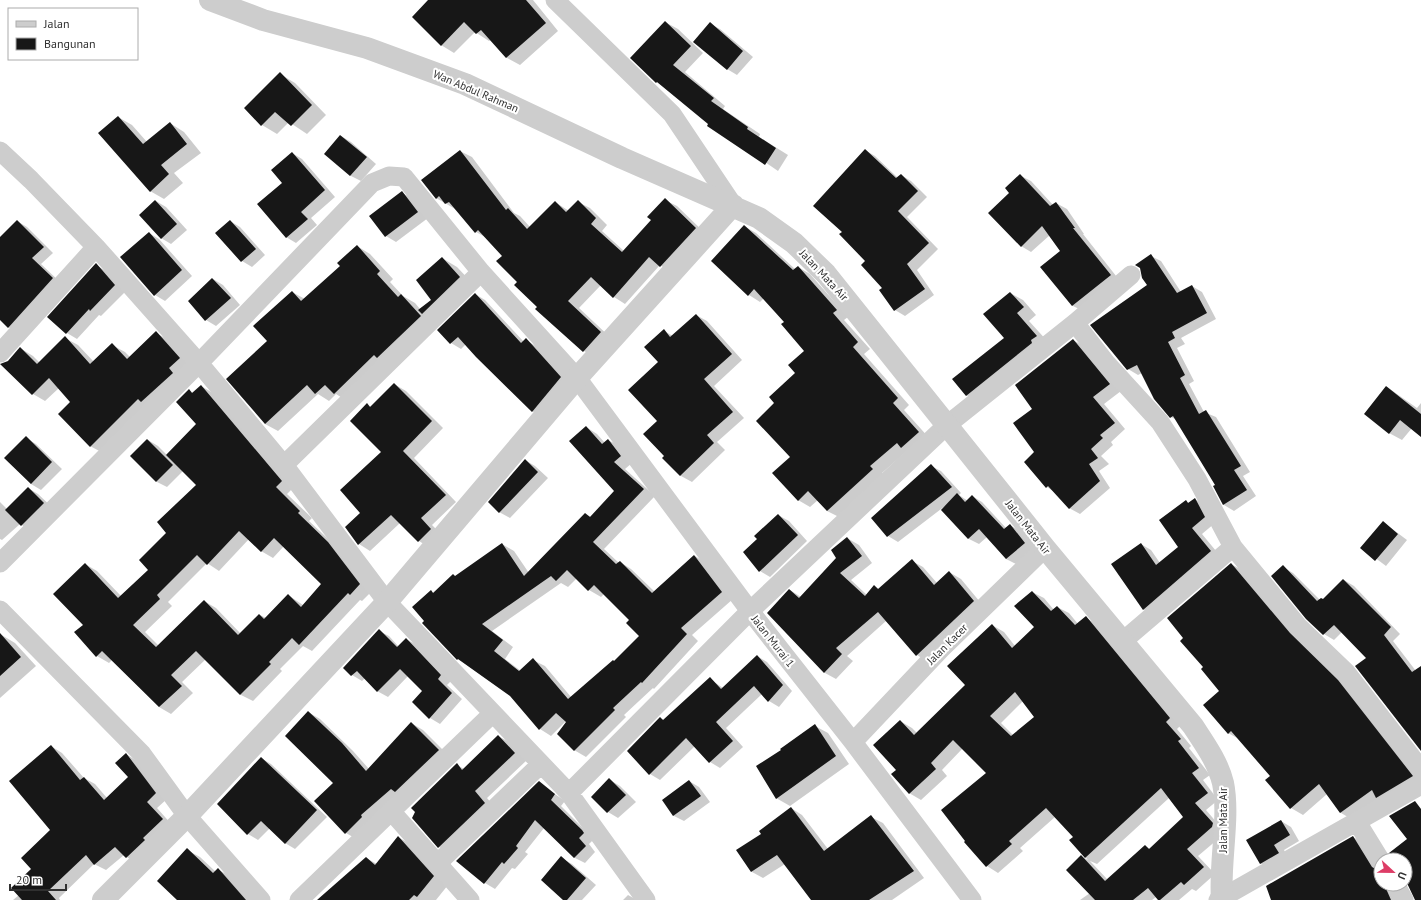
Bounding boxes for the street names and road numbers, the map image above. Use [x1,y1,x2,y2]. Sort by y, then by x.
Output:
street label: Wan Abdul Rahman [431,67,521,115]
street label: Jalan Mata Air [796,246,852,304]
street label: Jalan Mata Air [1002,496,1054,557]
street label: Jalan Murai 1 [748,611,798,670]
street label: Jalan Kacer [923,620,971,668]
street label: Jalan Mata Air [1216,787,1230,854]

